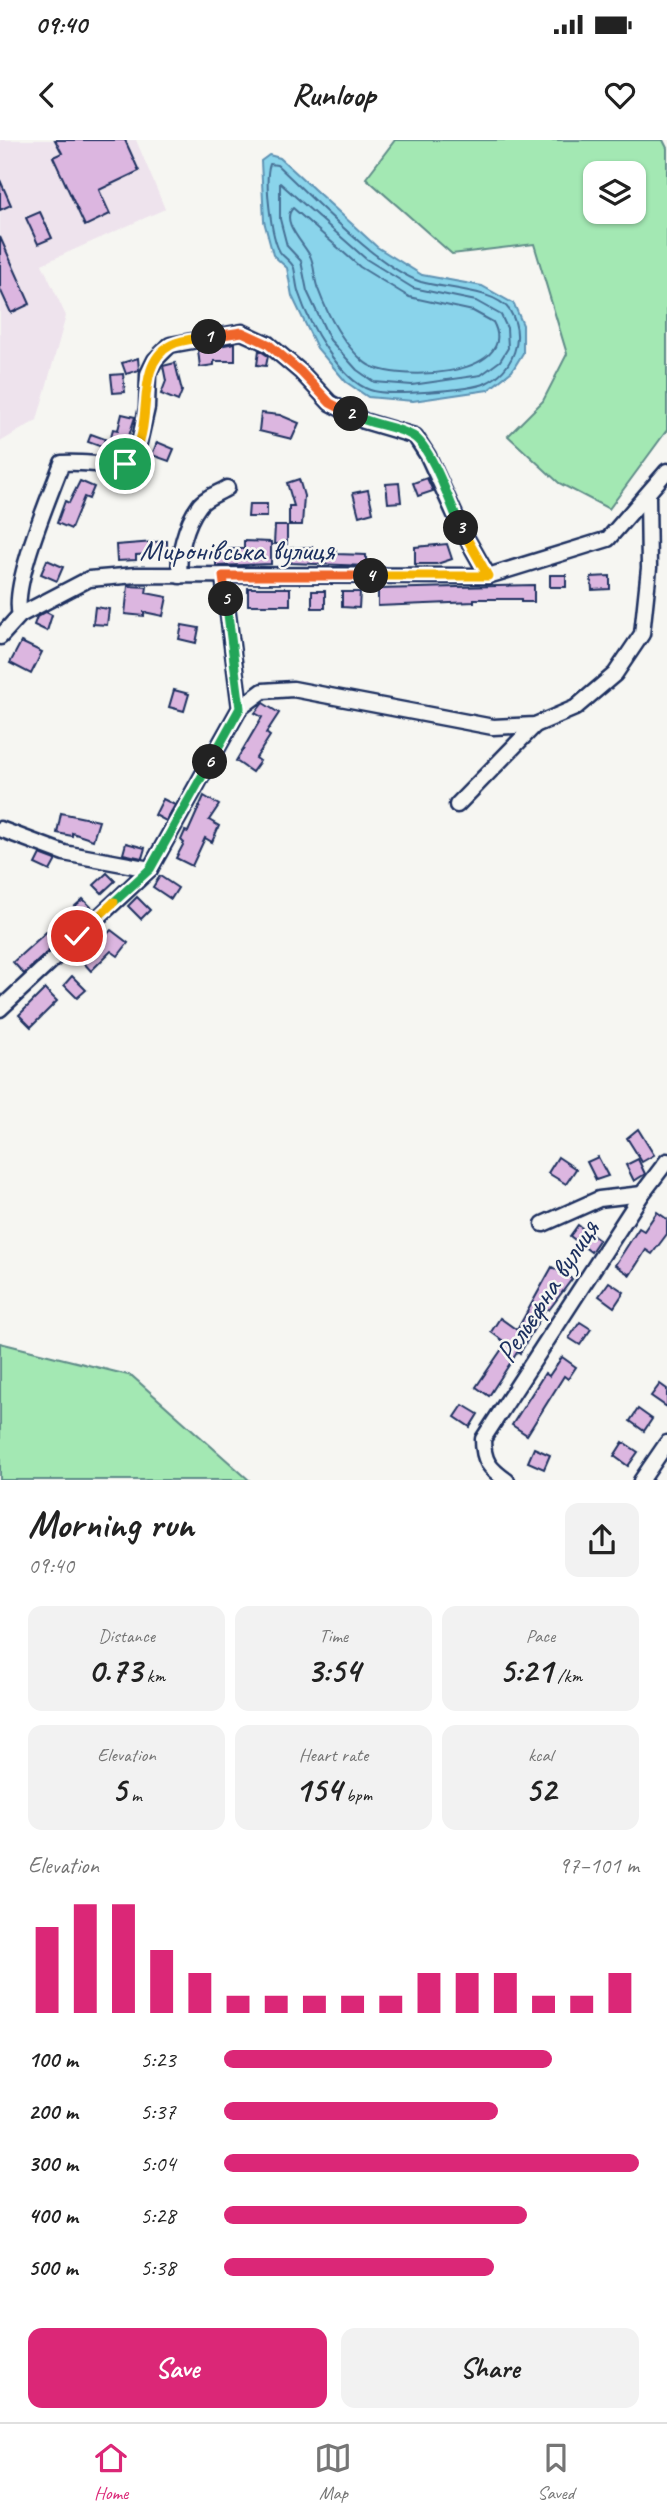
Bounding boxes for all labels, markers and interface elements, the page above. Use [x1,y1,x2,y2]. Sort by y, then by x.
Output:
text: 09:40 [35,8,87,41]
text: Runloop [292,74,375,115]
icon: back [28,76,66,114]
icon: heart [601,76,639,114]
map controls [583,161,646,224]
button: layers [583,161,646,224]
pin: 1 [192,320,227,354]
text: 1 [204,324,213,348]
pin: 2 [334,396,368,432]
text: 2 [346,401,355,425]
pin [95,434,155,494]
icon: arrive [106,445,144,483]
pin: 3 [444,510,478,546]
text: 3 [456,515,465,539]
street label: Миронівська вулиця [140,531,335,569]
pin: 4 [354,558,388,593]
text: 4 [366,563,375,587]
pin: 5 [208,582,244,616]
text: 5 [221,586,230,610]
pin: 6 [192,744,228,780]
text: 6 [205,749,214,773]
pin [47,906,107,966]
icon: check [58,917,96,955]
street label: Рельєфна вулиця [487,1211,608,1370]
text: Morning run [28,1501,194,1548]
button: share [565,1503,639,1577]
text: 09:40 [28,1551,74,1580]
text: Distance [98,1624,155,1648]
text: Time [319,1624,348,1648]
text: Pace [526,1624,555,1648]
text: 0.73 [88,1648,142,1693]
text: 3:54 [307,1648,360,1693]
text: 5:21 [499,1648,553,1693]
text: km [142,1664,165,1688]
text: /km [553,1664,582,1688]
text: Elevation [97,1743,156,1767]
text: Heart rate [299,1743,368,1767]
text: kcal [528,1743,553,1767]
text: 5 [111,1767,126,1812]
text: 154 [295,1767,342,1812]
text: 52 [525,1767,556,1812]
text: m [126,1783,142,1807]
text: bpm [342,1783,372,1807]
text: Elevation [28,1851,99,1880]
text: 97–101 m [559,1851,639,1880]
text: 100 m [28,2045,78,2074]
text: 5:23 [140,2045,176,2074]
text: 200 m [28,2097,78,2126]
text: 5:37 [140,2097,176,2126]
text: 300 m [28,2149,78,2178]
text: 5:04 [140,2149,176,2178]
text: 400 m [28,2201,78,2230]
text: 5:28 [140,2201,176,2230]
text: 500 m [28,2253,77,2282]
text: 5:38 [140,2253,176,2282]
button: Save [28,2328,327,2408]
button: Share [341,2328,639,2408]
tab: Home [92,2439,130,2505]
tab: Map [314,2439,352,2505]
tab: Saved [537,2439,575,2505]

